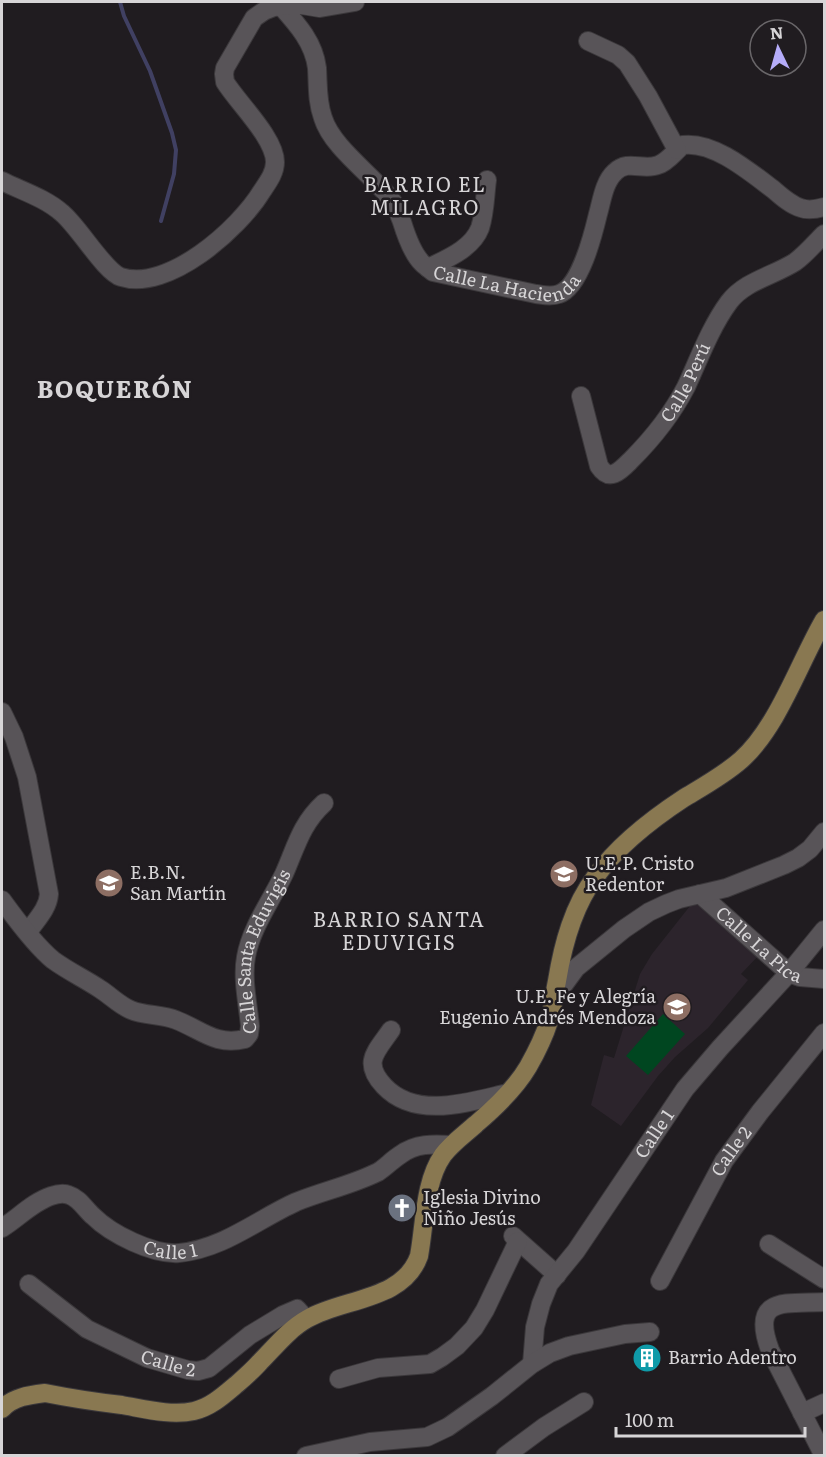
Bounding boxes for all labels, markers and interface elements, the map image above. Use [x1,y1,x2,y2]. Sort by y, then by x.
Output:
north arrow [748,18,808,78]
text: N [769,20,784,45]
district label: BARRIO EL MILAGRO [364,168,486,221]
street label: Calle La Hacienda [426,256,580,280]
text: Calle La Hacienda [431,257,587,308]
street label: Calle Perú [653,338,716,428]
district label: BOQUERÓN [37,370,193,405]
place label: U.E.P. Cristo Redentor [585,849,694,897]
place label: E.B.N. San Martín [130,858,227,906]
school or university icon: U.E.P. Cristo Redentor [548,858,580,890]
street label: Calle Santa Eduvigis [230,864,296,1036]
school or university icon: E.B.N. San Martín [93,867,125,899]
street label: Calle La Pica [710,899,806,989]
district label: BARRIO SANTA EDUVIGIS [313,903,485,956]
place label: U.E. Fe y Alegría Eugenio Andrés Mendoza [439,982,656,1030]
school or university icon: U.E. Fe y Alegría Eugenio Andrés Mendoza [661,991,693,1023]
street label: Calle 1 [627,1103,680,1163]
street label: Calle 2 [703,1120,757,1181]
place label: Iglesia Divino Niño Jesús [423,1183,541,1231]
church icon: Iglesia Divino Niño Jesús [386,1192,418,1224]
street label: Calle 1 [140,1232,200,1265]
street label: Calle 2 [138,1342,197,1383]
building icon: Barrio Adentro [631,1342,663,1374]
place label: Barrio Adentro [668,1343,797,1370]
scale bar [616,1400,805,1438]
text: 100 m [625,1406,674,1433]

